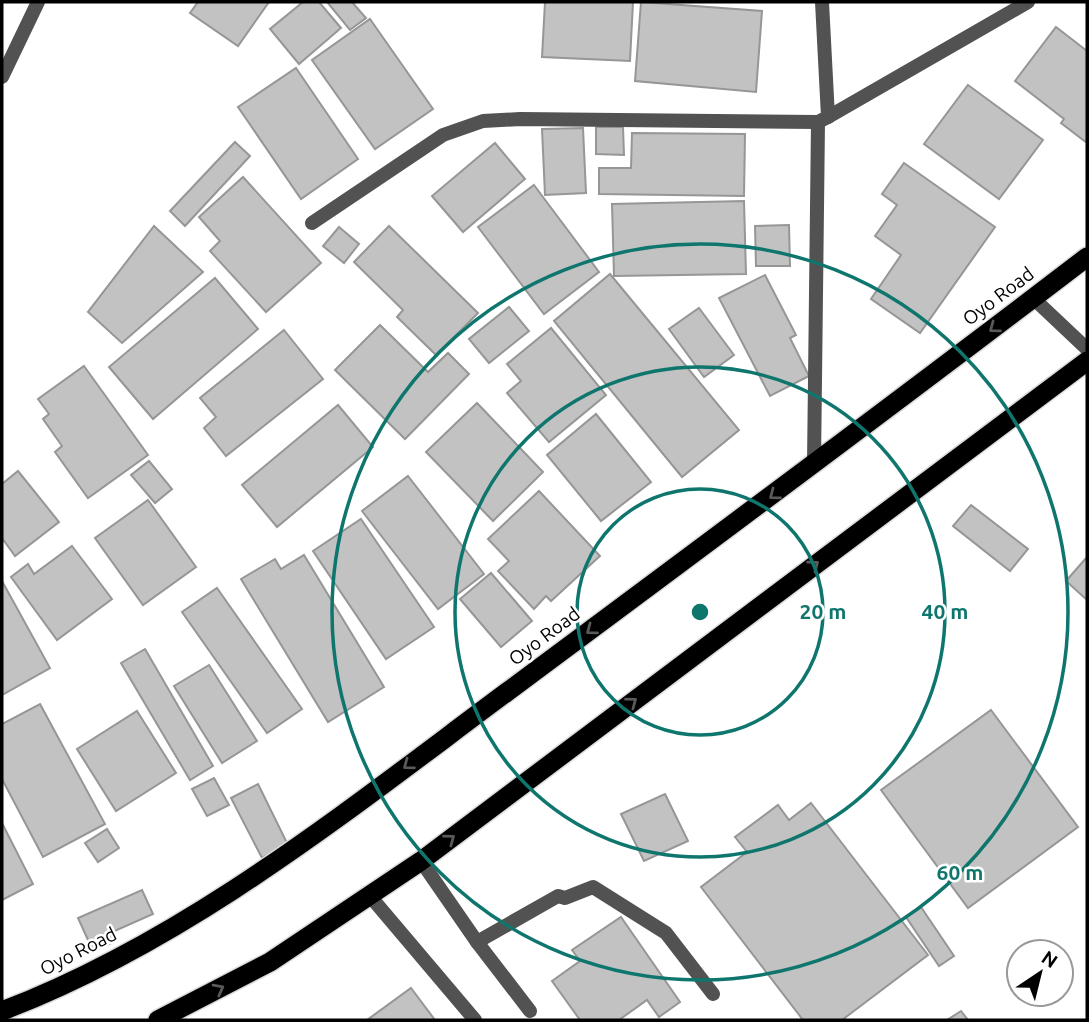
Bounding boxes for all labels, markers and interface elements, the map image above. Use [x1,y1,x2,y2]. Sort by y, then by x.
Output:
street label: Oyo Road [958,262,1038,330]
one-way arrow [989,319,1002,332]
one-way arrow [769,486,781,499]
one-way arrow [806,561,819,574]
text: 20 m [800,599,846,623]
text: 40 m [922,599,968,623]
centre of rings [688,600,712,624]
street label: Oyo Road [504,602,584,670]
one-way arrow [586,622,599,634]
one-way arrow [624,697,637,710]
one-way arrow [403,757,416,770]
one-way arrow [442,834,455,847]
text: 60 m [937,860,983,884]
street label: Oyo Road [36,922,120,980]
north arrow [1005,938,1075,1008]
text: N [1038,946,1062,972]
one-way arrow [212,984,224,997]

